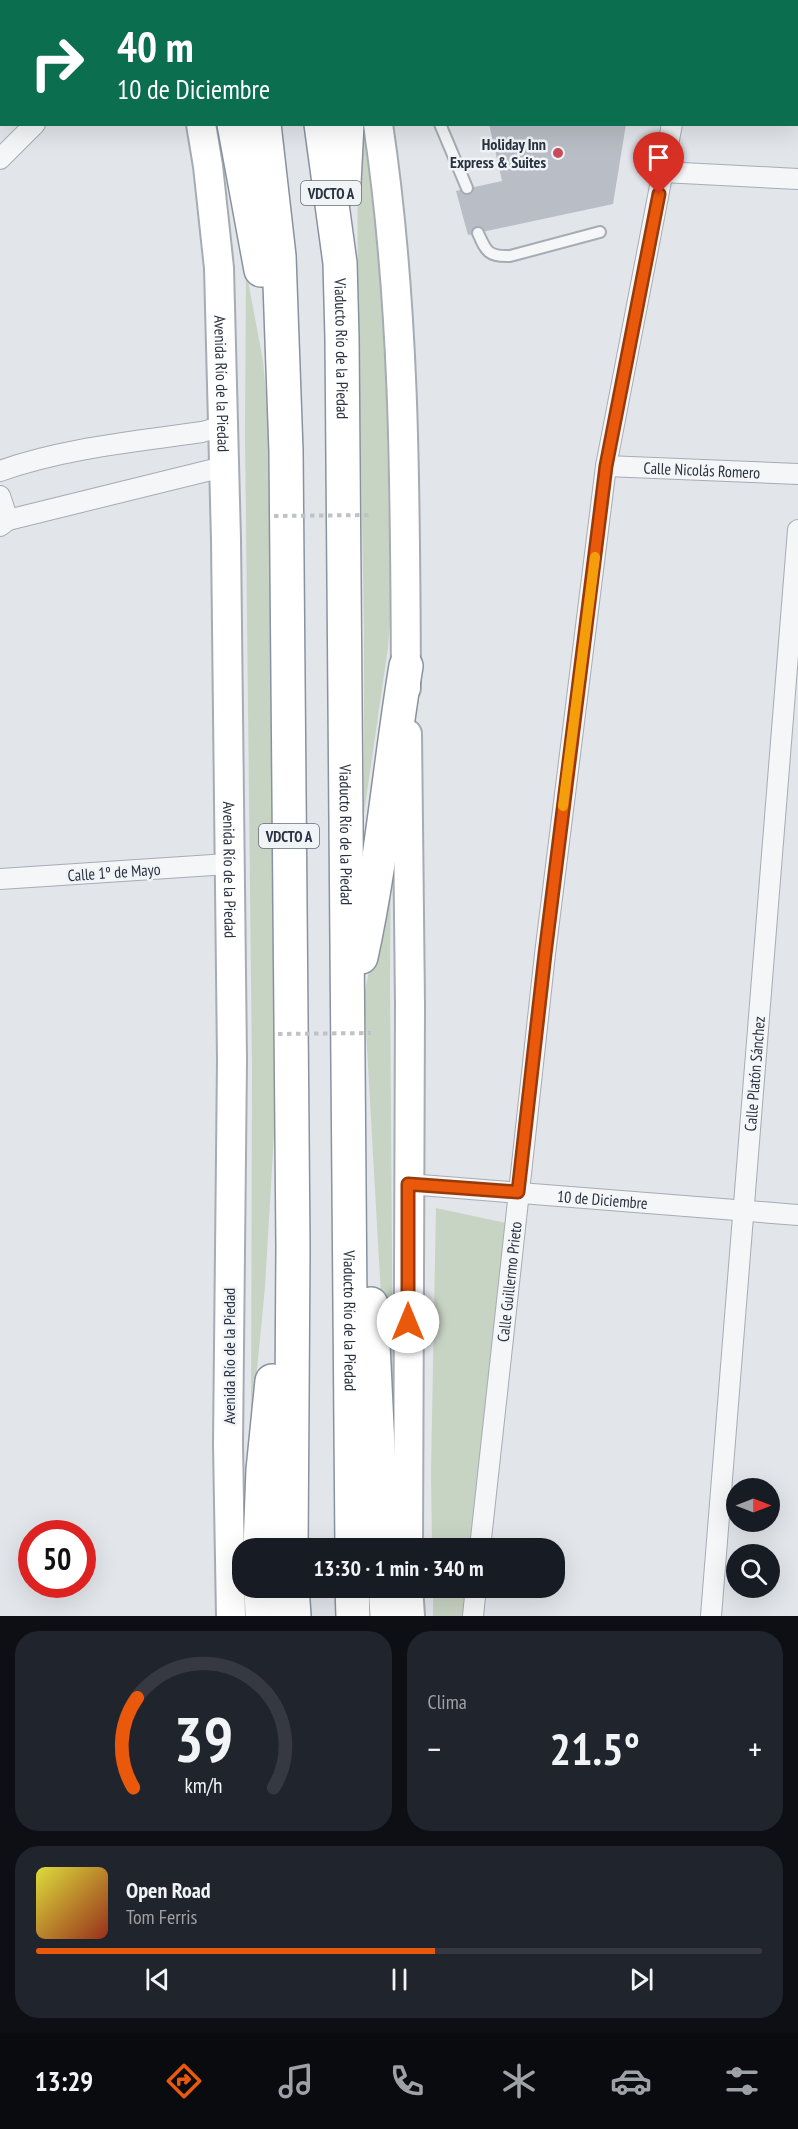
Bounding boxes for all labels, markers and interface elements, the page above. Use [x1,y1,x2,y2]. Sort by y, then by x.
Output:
text: 40 m [117,19,194,74]
icon: right [18,24,96,102]
text: 10 de Diciembre [117,72,270,106]
pin [633,132,684,194]
place label: Holiday Inn Express & Suites [450,134,546,172]
icon: arrive [642,141,675,174]
marker: Holiday Inn Express & Suites [551,146,565,160]
road number: VDCTO A [301,181,361,205]
street label: Viaducto Río de la Piedad [330,277,353,419]
street label: Avenida Río de la Piedad [210,315,234,452]
street label: Calle Nicolás Romero [643,458,761,482]
street label: Viaducto Río de la Piedad [336,763,357,905]
street label: Avenida Río de la Piedad [219,801,241,938]
road number: VDCTO A [259,824,319,848]
street label: Calle 1º de Mayo [67,859,161,885]
street label: Calle Platón Sánchez [740,1015,769,1132]
street label: 10 de Diciembre [556,1186,648,1213]
street label: Calle Guillermo Prieto [493,1220,526,1343]
street label: Viaducto Río de la Piedad [340,1249,361,1391]
street label: Avenida Río de la Piedad [219,1288,239,1424]
position arrow [376,1290,440,1354]
north arrow [726,1478,780,1532]
map controls [726,1478,780,1598]
speed limit sign: 50 [18,1520,96,1598]
button: search [726,1544,780,1598]
text: 13:30 · 1 min · 340 m [313,1554,484,1582]
text: Clima [428,1689,467,1715]
text: 39 [173,1698,233,1779]
text: 21.5° [550,1719,640,1777]
text: − [428,1727,441,1770]
text: + [748,1727,762,1770]
text: km/h [184,1771,222,1799]
text: Open Road [126,1876,211,1904]
text: Tom Ferris [126,1904,197,1930]
icon: previous [141,1963,174,1996]
icon: pause [383,1963,416,1996]
icon: next [625,1963,658,1996]
icon: directions [163,2060,205,2102]
icon: music [275,2060,317,2102]
icon: phone [386,2060,428,2102]
icon: climate [498,2060,540,2102]
icon: car [610,2060,652,2102]
icon: filters [721,2060,763,2102]
text: 13:29 [35,2064,93,2098]

